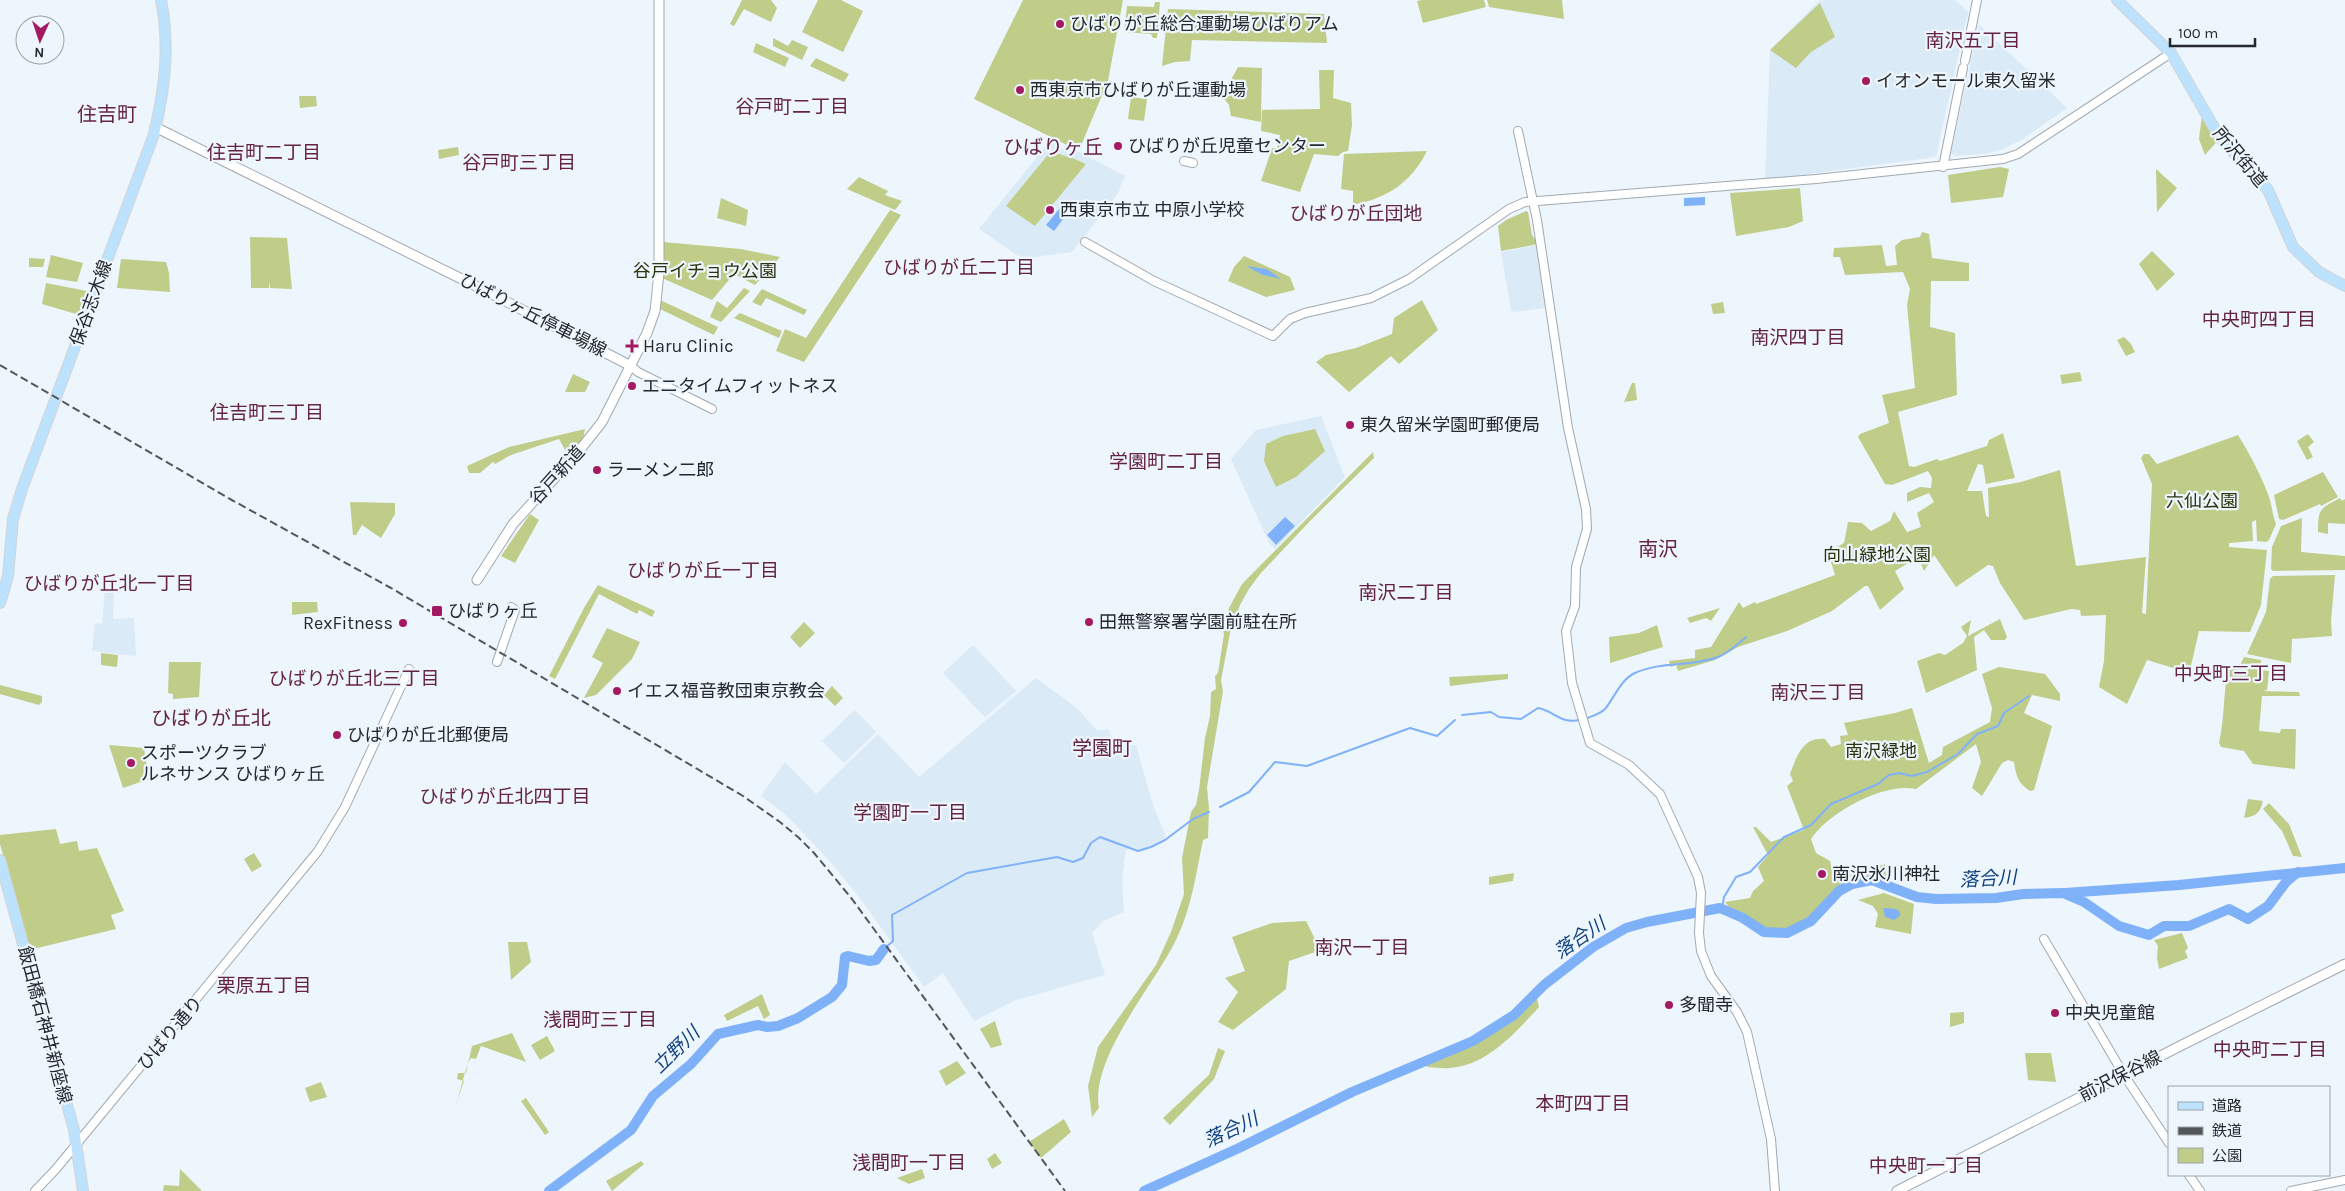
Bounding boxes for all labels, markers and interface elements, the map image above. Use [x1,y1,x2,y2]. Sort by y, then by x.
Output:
place label: ひばりが丘総合運動場ひばりアム [1070,13,1339,35]
north arrow [15,15,65,65]
scale bar [2170,15,2255,47]
marker: ひばりが丘総合運動場ひばりアム [1054,18,1066,30]
text: 100 m [2178,24,2218,42]
district label: 南沢五丁目 [1925,30,2021,52]
text: N [34,44,45,61]
place label: イオンモール東久留米 [1876,70,2056,92]
marker: イオンモール東久留米 [1860,75,1872,87]
place label: 西東京市ひばりが丘運動場 [1030,79,1246,101]
marker: 西東京市ひばりが丘運動場 [1014,84,1026,96]
district label: 谷戸町二丁目 [735,96,849,118]
district label: 住吉町 [77,103,137,126]
street label: 所沢街道 [2208,122,2272,192]
place label: ひばりが丘児童センター [1128,135,1326,157]
district label: ひばりヶ丘 [1003,136,1103,159]
marker: ひばりが丘児童センター [1112,140,1124,152]
district label: 住吉町二丁目 [207,142,321,164]
district label: 谷戸町三丁目 [462,152,576,174]
place label: 西東京市立 中原小学校 [1060,199,1244,221]
district label: ひばりが丘団地 [1289,203,1423,225]
marker: 西東京市立 中原小学校 [1044,204,1056,216]
street label: 保谷志木線 [65,257,117,349]
district label: ひばりが丘二丁目 [883,257,1035,279]
park label: 谷戸イチョウ公園 [633,260,777,282]
street label: ひばりヶ丘停車場線 [456,268,610,362]
district label: 中央町四丁目 [2202,309,2316,331]
district label: 南沢四丁目 [1750,327,1846,349]
place label: Haru Clinic [643,335,734,357]
marker: Haru Clinic [625,339,639,353]
place label: エニタイムフィットネス [642,375,838,397]
marker: エニタイムフィットネス [626,380,638,392]
district label: 住吉町三丁目 [210,402,324,424]
place label: 東久留米学園町郵便局 [1360,414,1540,436]
marker: 東久留米学園町郵便局 [1344,419,1356,431]
street label: 谷戸新道 [525,441,589,509]
district label: 学園町二丁目 [1109,451,1223,473]
place label: ラーメン二郎 [607,459,714,481]
marker: ラーメン二郎 [591,464,603,476]
park label: 六仙公園 [2166,490,2238,512]
district label: 南沢 [1638,538,1678,561]
park label: 向山緑地公園 [1823,544,1931,566]
district label: ひばりが丘一丁目 [627,560,779,582]
district label: ひばりが丘北一丁目 [23,573,195,595]
district label: 南沢二丁目 [1358,582,1454,604]
place label: ひばりヶ丘 [448,600,538,622]
marker: ひばりヶ丘 [430,604,444,618]
place label: 田無警察署学園前駐在所 [1099,611,1297,633]
place label: RexFitness [303,612,393,634]
marker: 田無警察署学園前駐在所 [1083,616,1095,628]
marker: RexFitness [397,617,409,629]
district label: 中央町三丁目 [2174,663,2288,685]
district label: ひばりが丘北三丁目 [268,668,440,690]
place label: イエス福音教団東京教会 [627,680,825,702]
district label: 南沢三丁目 [1770,682,1866,704]
marker: イエス福音教団東京教会 [611,685,623,697]
district label: ひばりが丘北 [151,707,271,730]
place label: ひばりが丘北郵便局 [347,724,509,746]
marker: ひばりが丘北郵便局 [331,729,343,741]
district label: 学園町 [1072,737,1132,760]
park label: 南沢緑地 [1845,740,1917,762]
place label: スポーツクラブ ルネサンス ひばりヶ丘 [141,742,325,785]
marker: スポーツクラブ ルネサンス ひばりヶ丘 [125,757,137,769]
district label: ひばりが丘北四丁目 [419,786,591,808]
district label: 学園町一丁目 [853,802,967,824]
place label: 南沢氷川神社 [1832,863,1940,885]
water label: 落合川 [1959,866,2019,891]
marker: 南沢氷川神社 [1816,868,1828,880]
water label: 落合川 [1550,912,1611,963]
district label: 南沢一丁目 [1314,937,1410,959]
street label: 飯田橋石神井新座線 [13,944,77,1106]
district label: 栗原五丁目 [216,975,312,997]
street label: ひばり通り [133,991,207,1075]
place label: 多聞寺 [1679,994,1733,1016]
marker: 多聞寺 [1663,999,1675,1011]
place label: 中央児童館 [2065,1002,2155,1024]
marker: 中央児童館 [2049,1007,2061,1019]
district label: 浅間町三丁目 [543,1009,657,1031]
water label: 立野川 [648,1021,706,1078]
district label: 中央町二丁目 [2213,1039,2327,1061]
street label: 前沢保谷線 [2075,1046,2165,1106]
legend [2168,1086,2330,1176]
district label: 本町四丁目 [1535,1093,1631,1115]
text: 道路 [2212,1097,2242,1115]
water label: 落合川 [1201,1107,1263,1152]
text: 鉄道 [2212,1122,2242,1140]
text: 公園 [2212,1147,2242,1165]
district label: 浅間町一丁目 [852,1152,966,1174]
district label: 中央町一丁目 [1869,1155,1983,1177]

